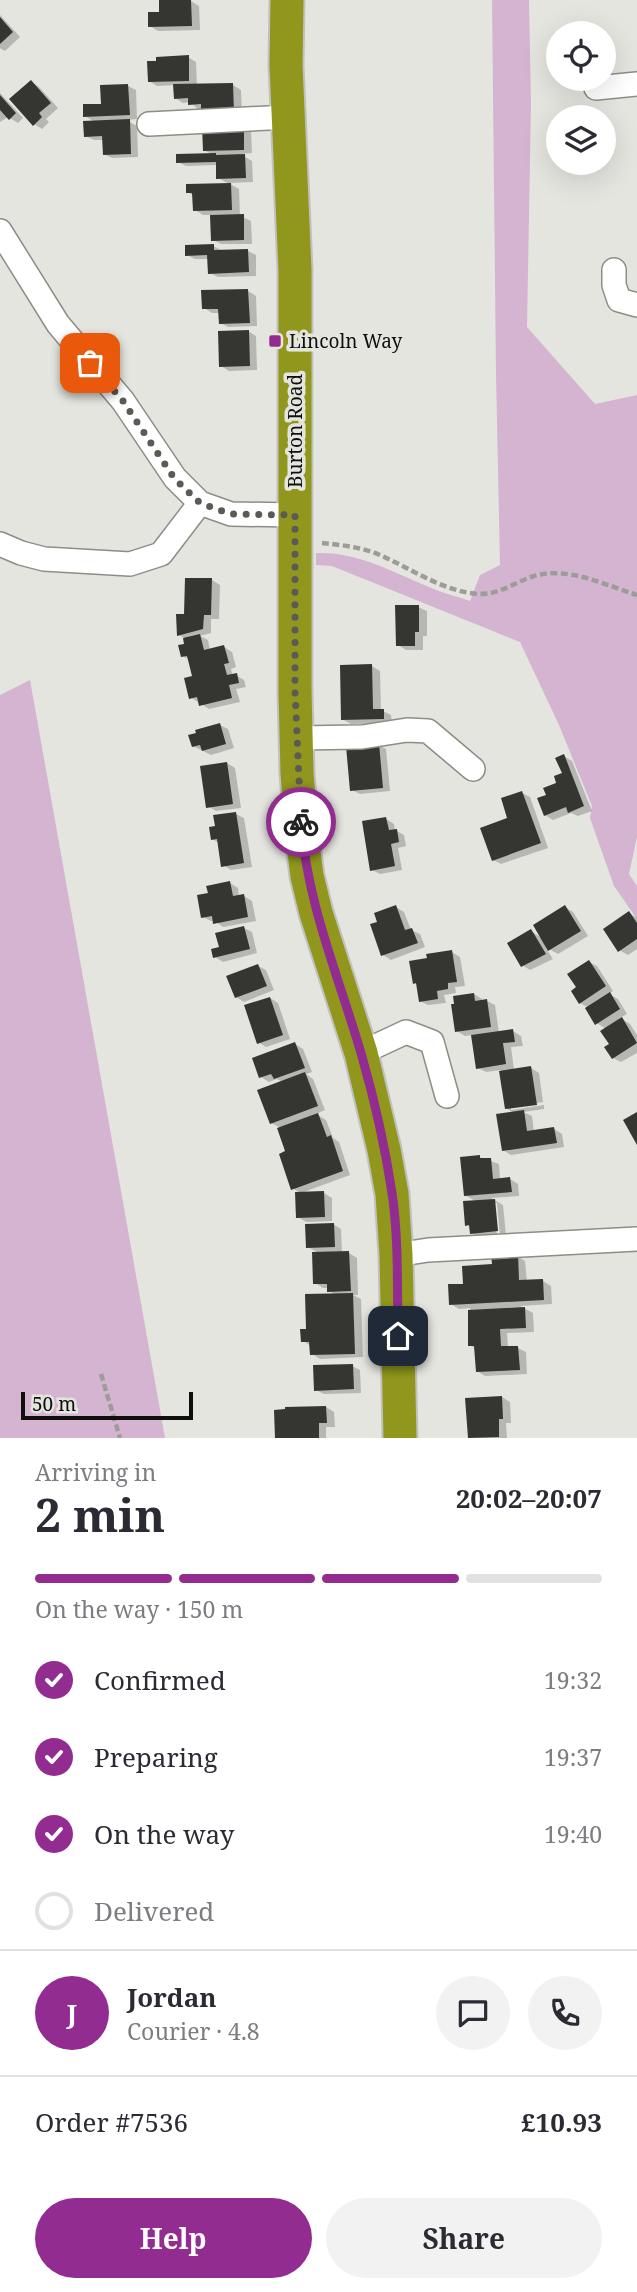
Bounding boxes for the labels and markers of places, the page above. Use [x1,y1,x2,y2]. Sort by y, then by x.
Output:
place label: Lincoln Way [289,328,402,354]
pin [60,333,120,393]
marker: Lincoln Way [267,333,283,349]
pin [368,1306,428,1366]

